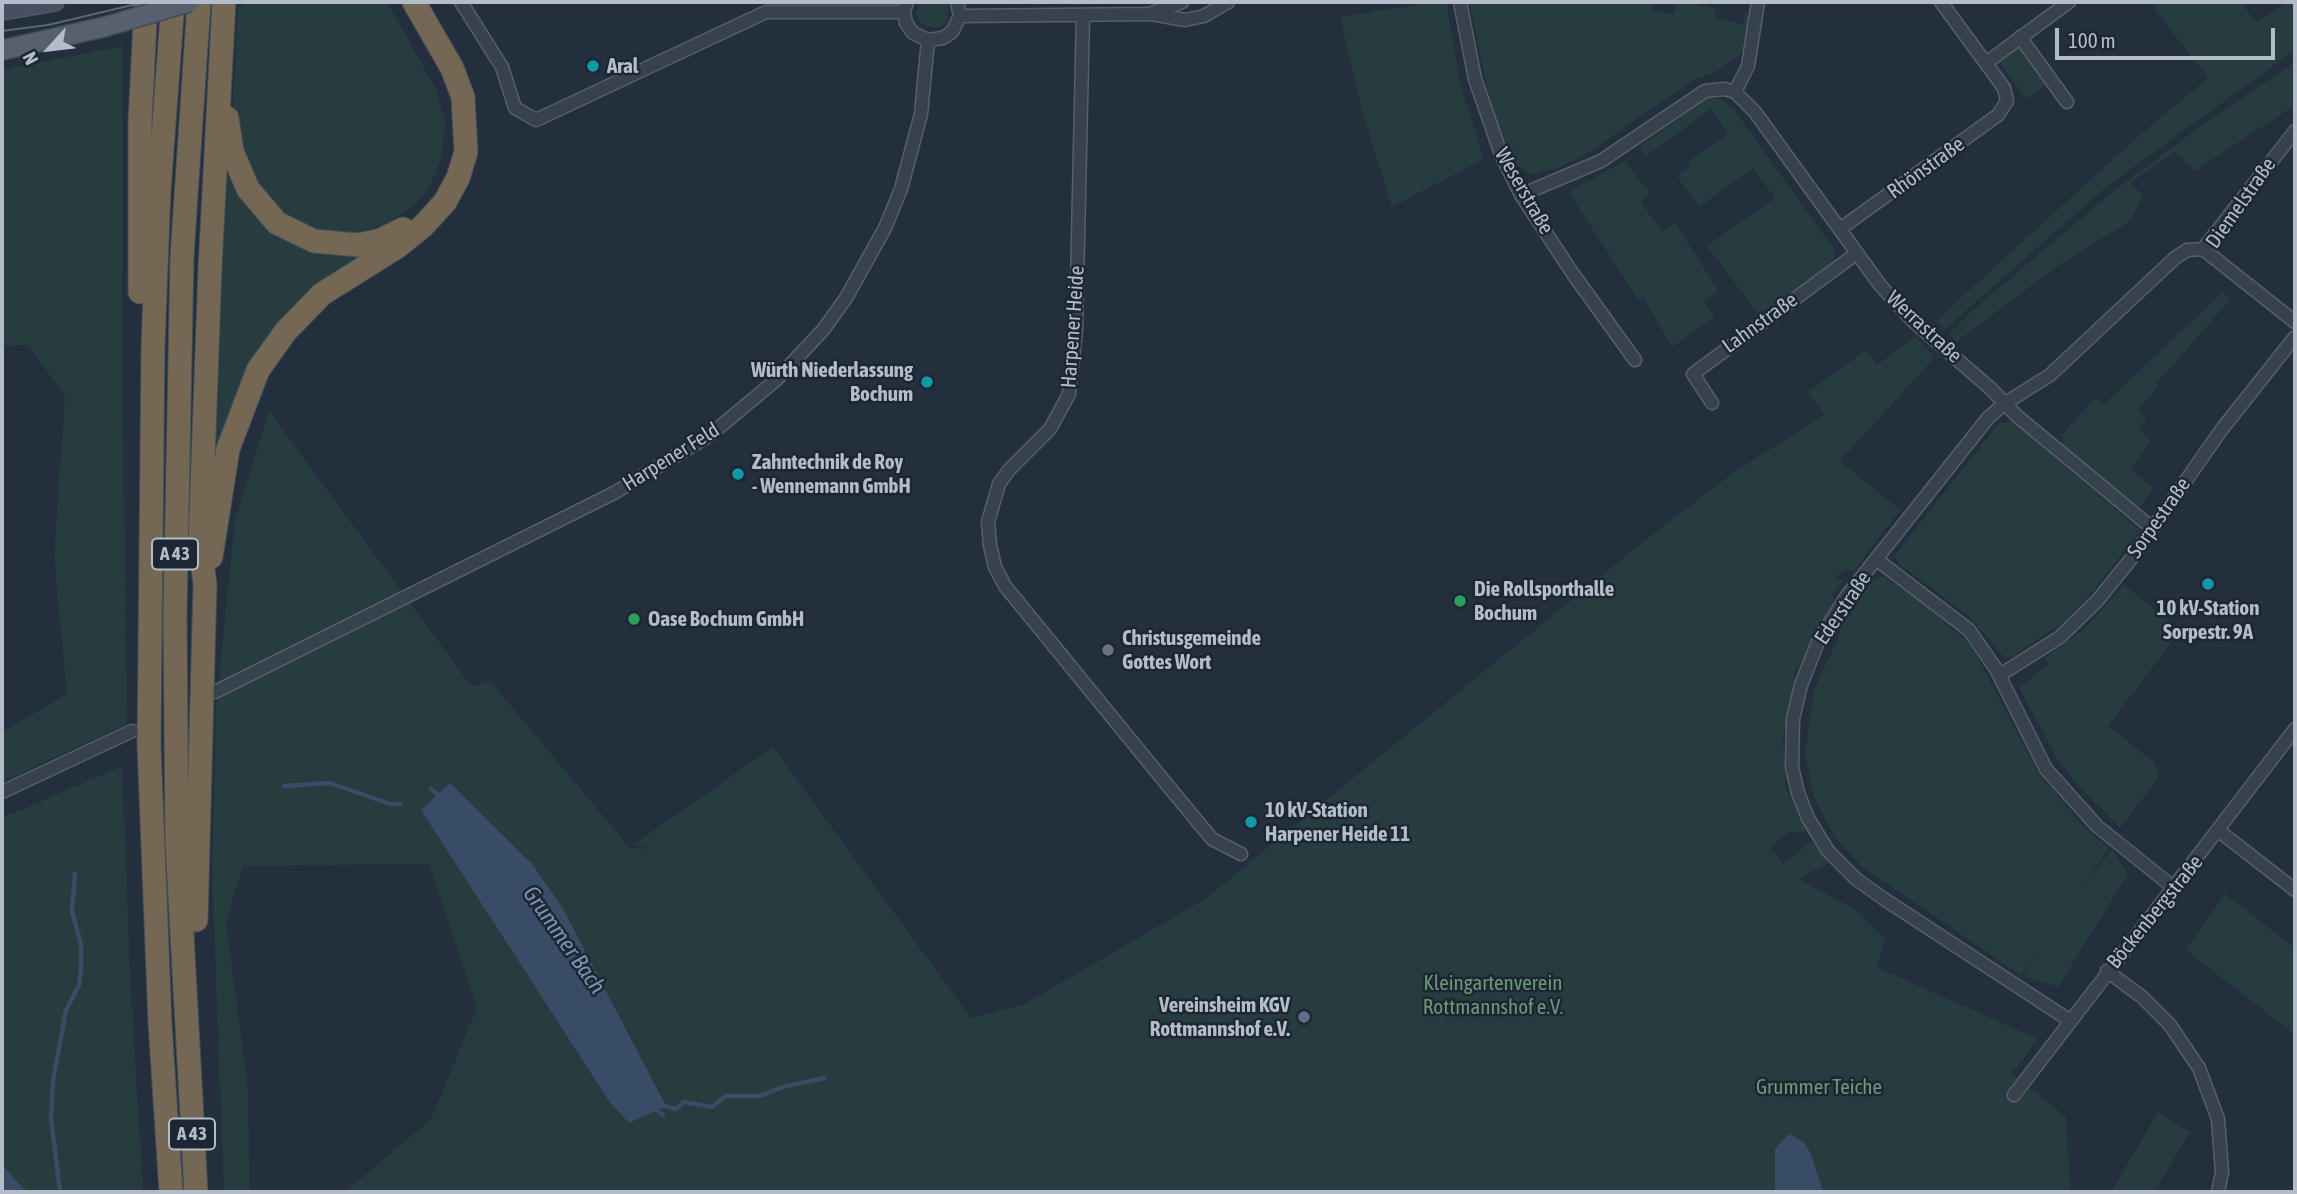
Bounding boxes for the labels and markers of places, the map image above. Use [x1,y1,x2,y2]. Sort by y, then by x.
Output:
place label: Aral [607,53,638,79]
marker: Aral [585,58,601,74]
place label: Würth Niederlassung Bochum [751,357,913,407]
marker: Würth Niederlassung Bochum [919,374,935,390]
place label: Zahntechnik de Roy - Wennemann GmbH [752,449,911,499]
marker: Zahntechnik de Roy - Wennemann GmbH [730,466,746,482]
place label: Die Rollsporthalle Bochum [1474,576,1614,626]
marker: 10 kV-Station Sorpestr. 9A [2200,576,2216,592]
marker: Die Rollsporthalle Bochum [1452,593,1468,609]
place label: 10 kV-Station Sorpestr. 9A [2157,595,2259,645]
place label: Oase Bochum GmbH [648,606,804,632]
marker: Oase Bochum GmbH [626,611,642,627]
place label: Christusgemeinde Gottes Wort [1122,625,1261,675]
marker: Christusgemeinde Gottes Wort [1100,642,1116,658]
place label: 10 kV-Station Harpener Heide 11 [1265,797,1410,847]
marker: 10 kV-Station Harpener Heide 11 [1243,814,1259,830]
place label: Vereinsheim KGV Rottmannshof e.V. [1150,992,1290,1042]
marker: Vereinsheim KGV Rottmannshof e.V. [1296,1009,1312,1025]

